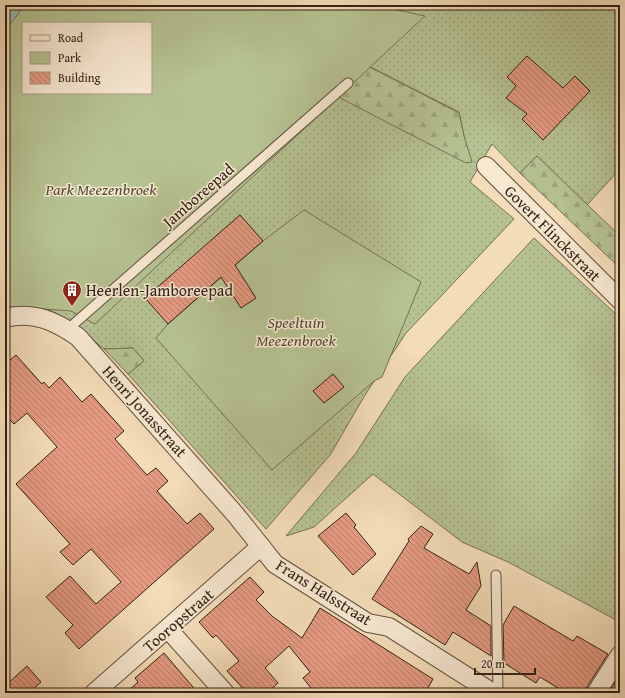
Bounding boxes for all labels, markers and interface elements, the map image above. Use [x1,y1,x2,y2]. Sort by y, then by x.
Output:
legend [22,22,152,94]
text: Road [58,29,84,46]
text: Park [58,49,82,66]
text: Building [58,69,101,86]
street label: Jamboreepad [155,157,240,234]
park label: Park Meezenbroek [44,177,157,201]
street label: Govert Flinckstraat [499,179,607,287]
place label: Heerlen-Jamboreepad [86,278,233,302]
building icon: Heerlen-Jamboreepad [61,279,83,307]
park label: Speeltuin Meezenbroek [256,310,336,352]
street label: Henri Jonasstraat [97,359,193,463]
street label: Frans Halsstraat [271,553,377,631]
street label: Tooropstraat [137,582,219,658]
scale bar [475,650,535,676]
text: 20 m [481,655,505,672]

